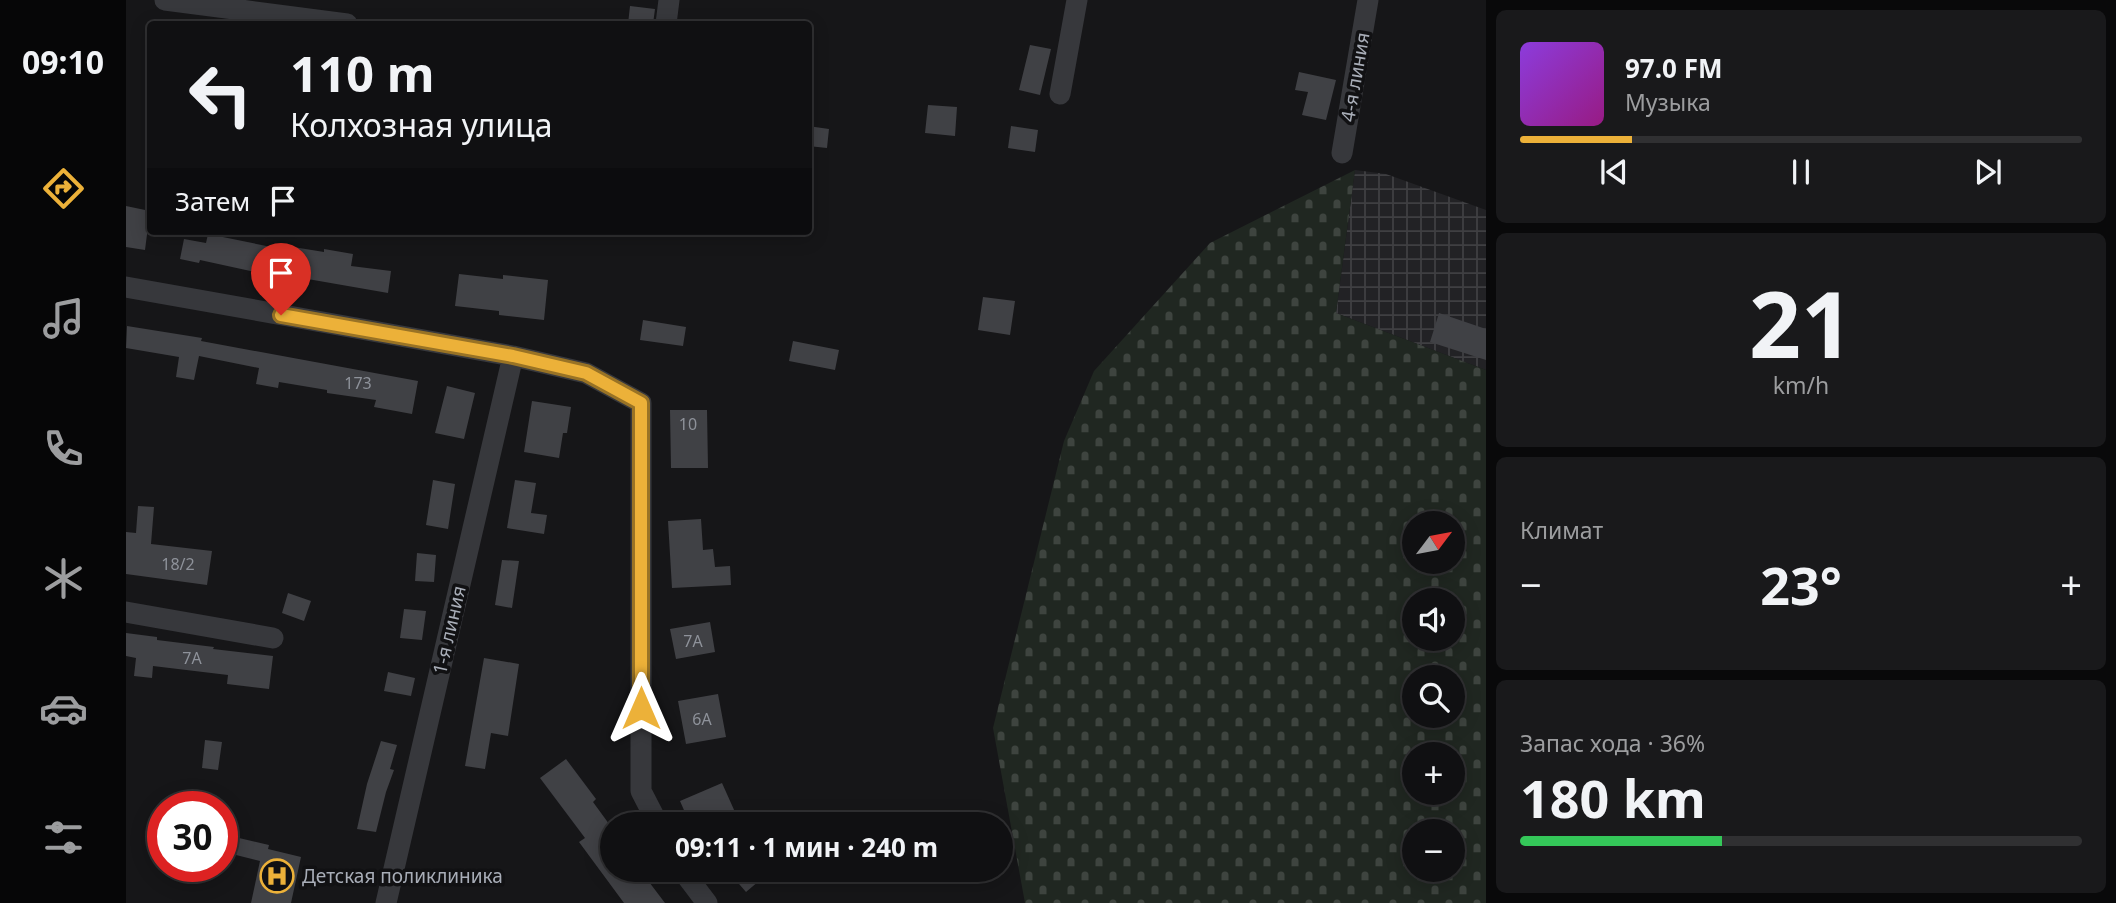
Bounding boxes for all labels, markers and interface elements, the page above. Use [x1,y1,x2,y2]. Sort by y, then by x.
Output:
street label: 4-я линия [1334,30,1376,124]
text: 09:10 [22,40,104,83]
text: 110 m [290,40,435,106]
icon: left [175,49,266,140]
text: 97.0 FM [1625,50,1722,86]
text: Музыка [1625,86,1711,118]
text: Колхозная улица [290,103,552,146]
icon: previous [1595,153,1633,191]
icon: pause [1782,153,1820,191]
icon: next [1969,153,2007,191]
icon: directions [39,164,88,213]
icon: arrive [264,182,302,220]
text: Затем [175,183,250,219]
pin [251,243,311,315]
icon: arrive [262,254,300,292]
text: 21 [1749,261,1853,385]
icon: music [39,294,88,343]
text: km/h [1773,369,1829,401]
house number: 173 [344,372,372,394]
house number: 10 [679,413,697,435]
icon: phone [39,424,88,473]
north arrow [1402,511,1465,574]
map controls [1402,511,1465,882]
text: Климат [1520,514,1603,546]
text: 23° [1760,549,1842,620]
house number: 18/2 [161,553,195,575]
icon: climate [39,554,88,603]
text: − [1520,558,1542,610]
text: + [2060,558,2082,610]
street label: 1-я линия [426,583,472,677]
button: sound [1402,588,1465,651]
house number: 7А [683,630,703,652]
house number: 7А [182,647,202,669]
button: search [1402,665,1465,728]
position arrow [604,671,678,745]
icon: car [39,684,88,733]
house number: 6А [692,708,712,730]
text: Запас хода · 36% [1520,727,1705,759]
button: + [1402,742,1465,805]
text: 180 km [1520,762,1706,833]
speed limit sign: 30 [147,791,238,882]
icon: filters [39,813,88,862]
button: − [1402,819,1465,882]
text: 09:11 · 1 мин · 240 m [675,829,938,865]
hospital icon: Детская поликлиника [258,857,296,895]
place label: Детская поликлиника [302,863,503,889]

